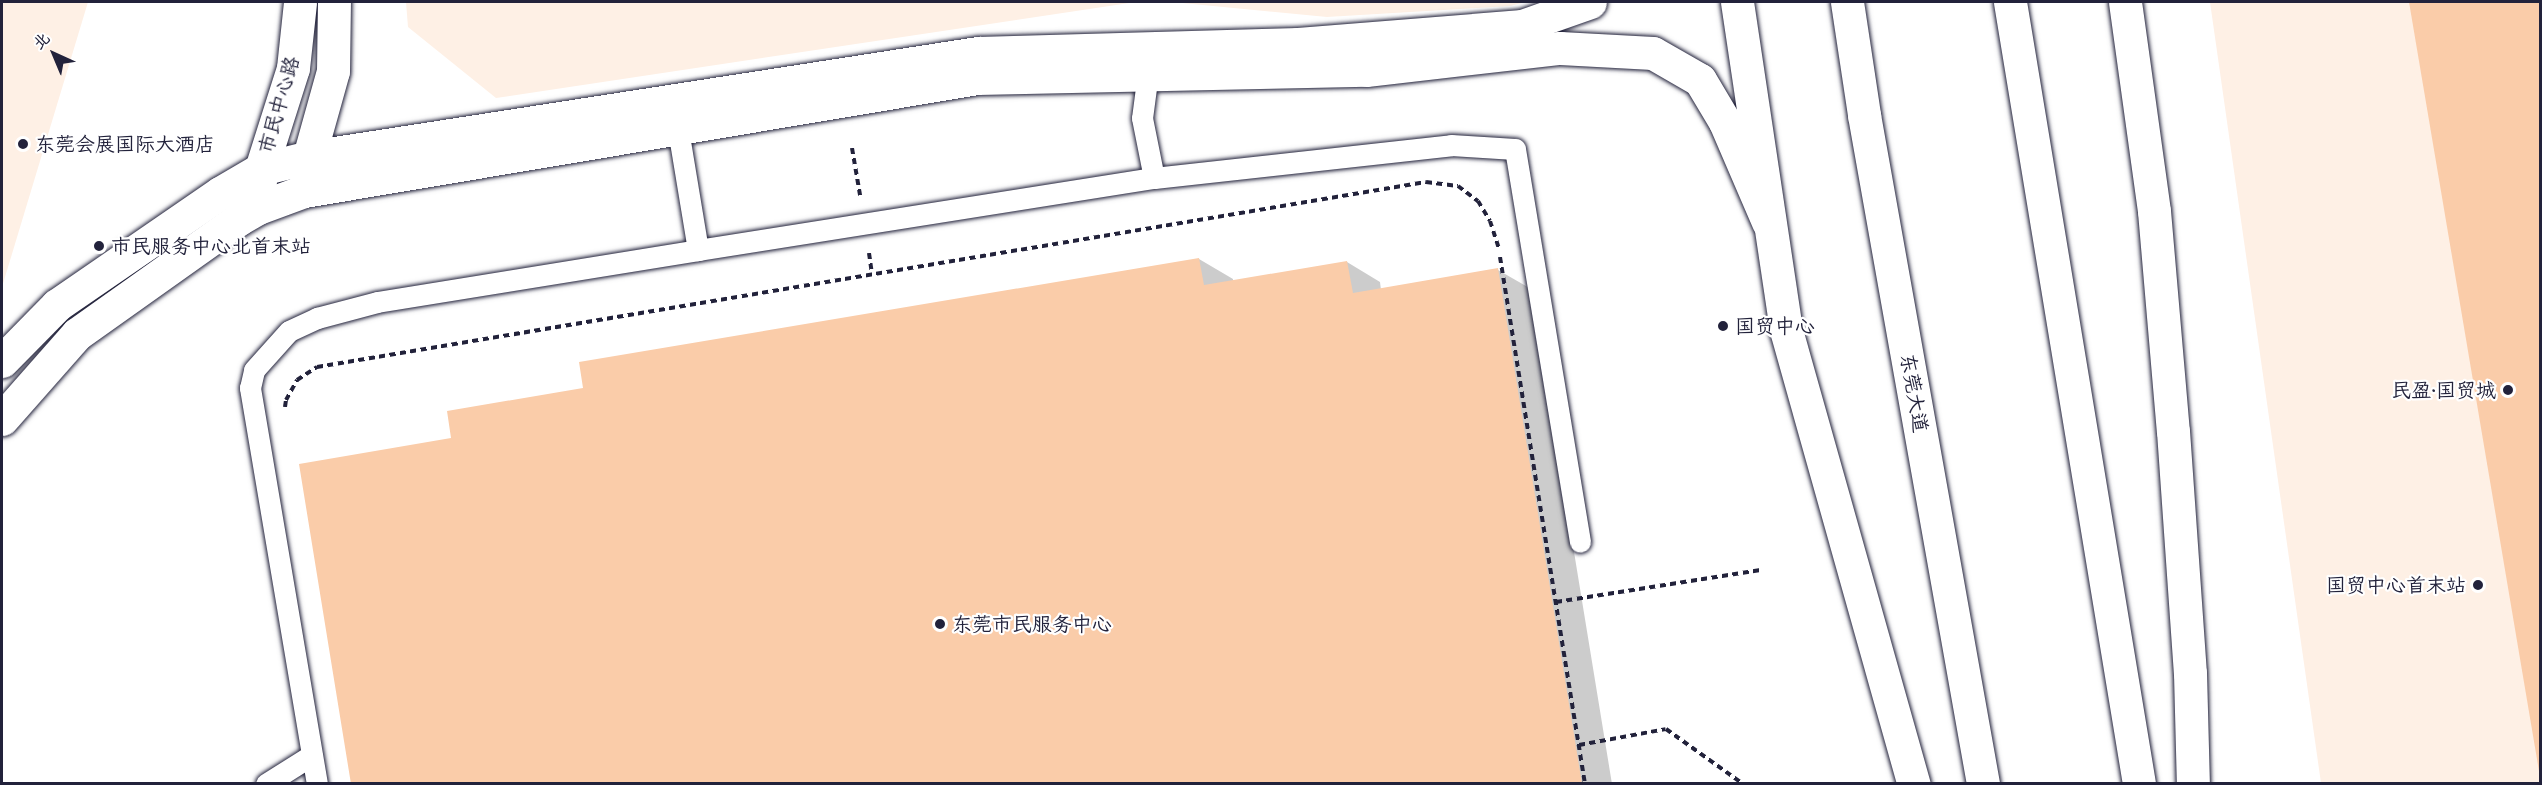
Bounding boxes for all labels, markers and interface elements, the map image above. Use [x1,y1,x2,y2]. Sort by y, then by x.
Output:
north arrow [24,24,84,84]
text: 北 [29,28,54,53]
street label: 市民中心路 [254,54,304,156]
place label: 东莞会展国际大酒店 [35,132,215,156]
marker: 东莞会展国际大酒店 [16,137,30,151]
place label: 市民服务中心北首末站 [111,234,311,258]
marker: 市民服务中心北首末站 [92,239,106,253]
place label: 国贸中心 [1735,314,1815,338]
marker: 国贸中心 [1716,319,1730,333]
street label: 东莞大道 [1895,352,1933,434]
place label: 民盈·国贸城 [2391,378,2496,402]
marker: 民盈·国贸城 [2501,383,2515,397]
place label: 国贸中心首末站 [2326,573,2466,597]
marker: 国贸中心首末站 [2471,578,2485,592]
place label: 东莞市民服务中心 [952,612,1112,636]
marker: 东莞市民服务中心 [933,617,947,631]

